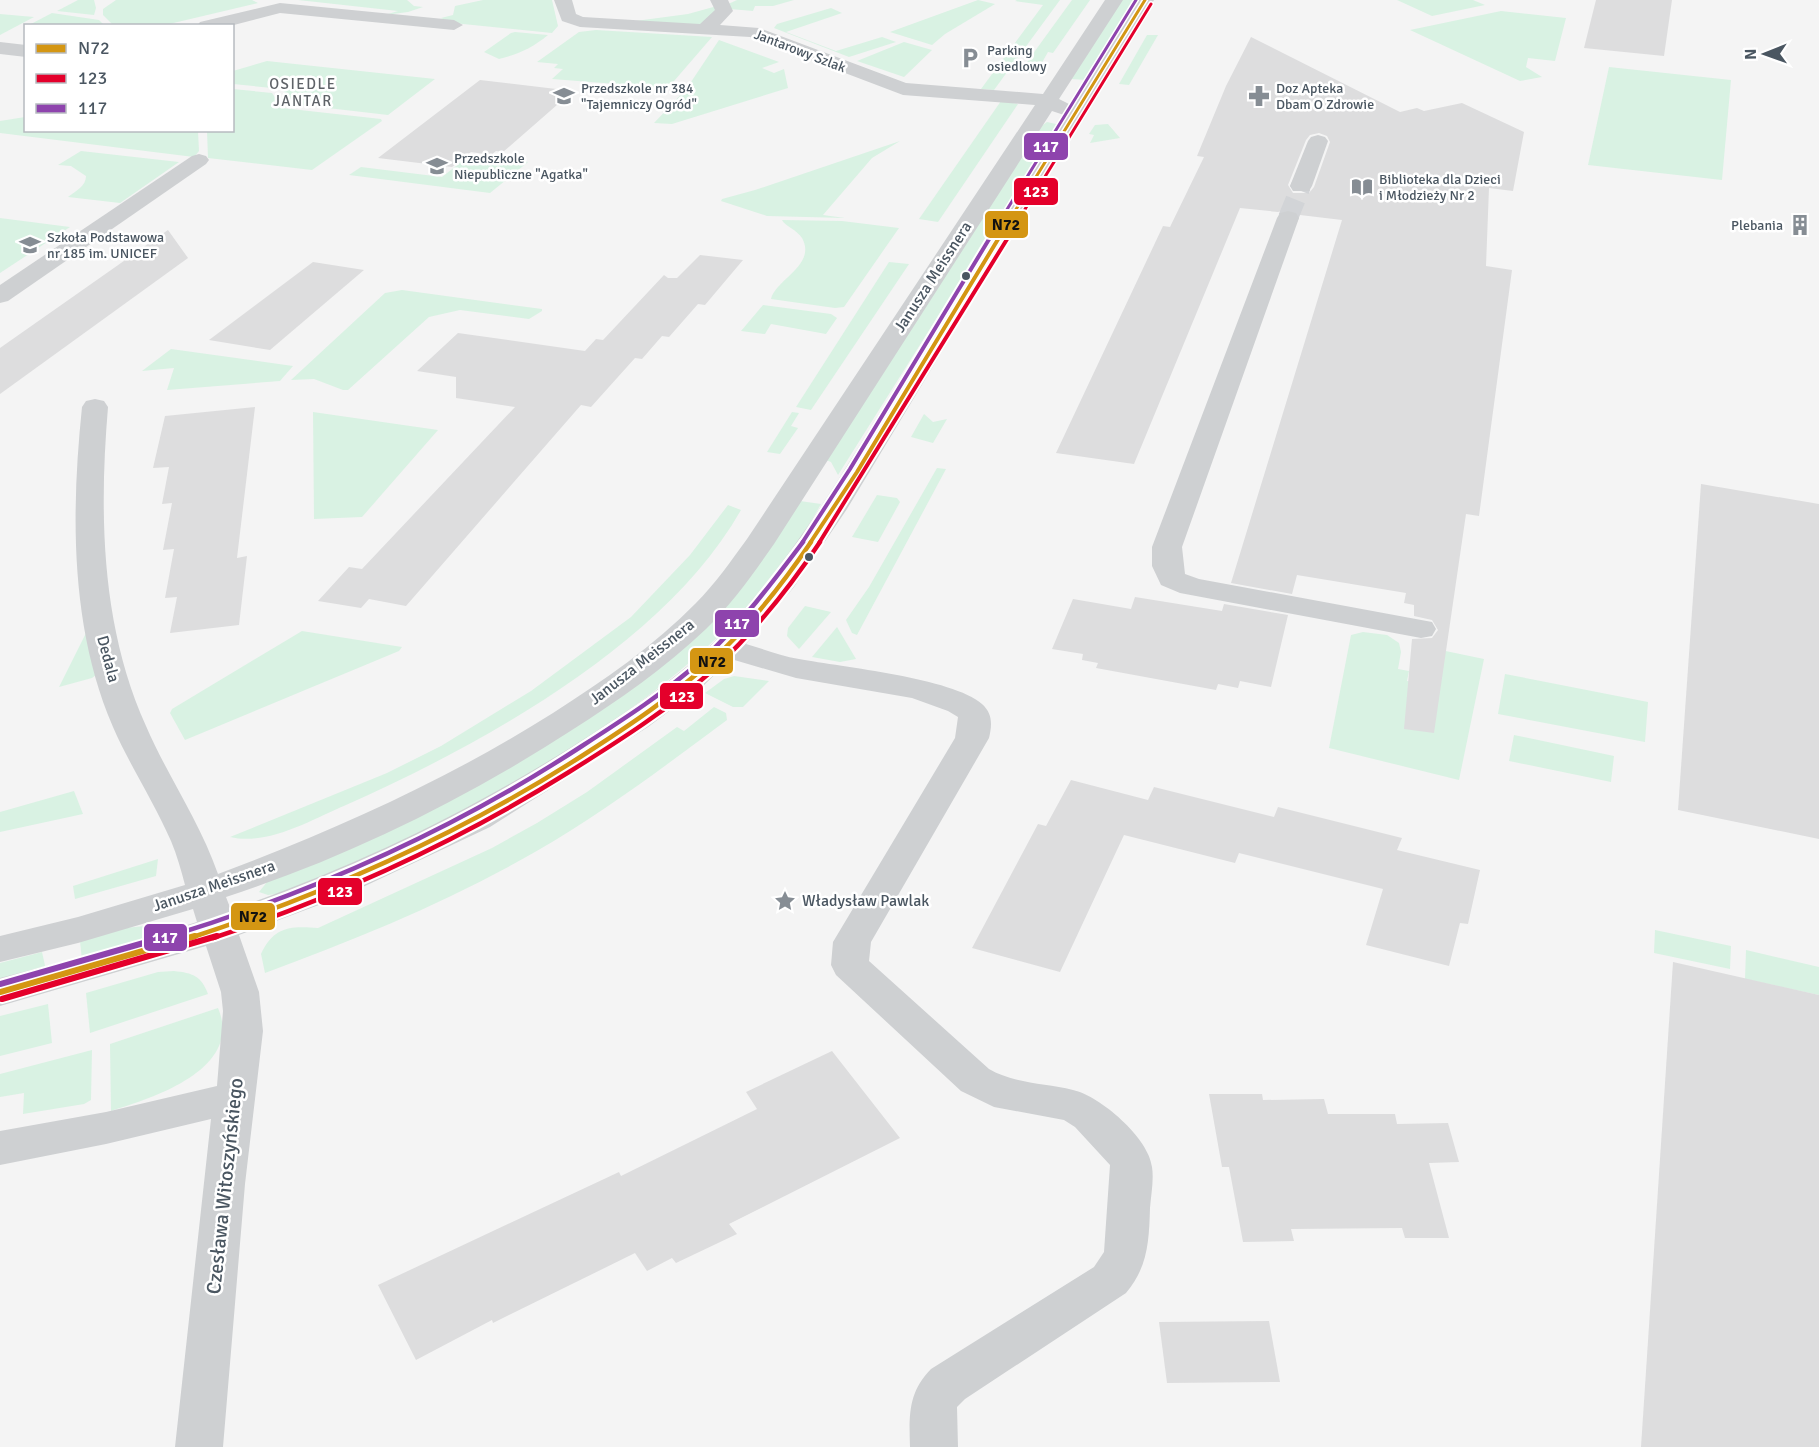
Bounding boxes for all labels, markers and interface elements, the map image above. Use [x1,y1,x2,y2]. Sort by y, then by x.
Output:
legend [24,24,234,132]
north arrow [1735,24,1795,84]
street label: Jantarowy Szlak [752,26,848,76]
text: N72 [78,37,110,59]
place label: Parking osiedlowy [987,42,1047,75]
parking icon: Parking osiedlowy [958,46,982,70]
text: N [1741,49,1761,60]
text: 123 [78,67,107,89]
district label: OSIEDLE JANTAR [269,75,337,110]
place label: Przedszkole nr 384 "Tajemniczy Ogród" [581,80,697,113]
place label: Doz Apteka Dbam O Zdrowie [1276,80,1374,113]
school or university icon: Przedszkole nr 384 "Tajemniczy Ogród" [552,84,576,108]
pharmacy icon: Doz Apteka Dbam O Zdrowie [1247,84,1271,108]
text: 117 [78,97,107,119]
line badge: 117 [1023,132,1069,161]
text: 117 [1033,137,1059,157]
place label: Przedszkole Niepubliczne "Agatka" [454,150,588,183]
school or university icon: Przedszkole Niepubliczne "Agatka" [425,154,449,178]
place label: Biblioteka dla Dzieci i Młodzieży Nr 2 [1379,171,1501,204]
library icon: Biblioteka dla Dzieci i Młodzieży Nr 2 [1350,175,1374,199]
line badge: 123 [1013,177,1059,206]
text: 123 [1023,182,1049,202]
line badge: N72 [984,210,1029,239]
building icon: Plebania [1788,213,1812,237]
text: N72 [992,215,1020,235]
place label: Plebania [1731,217,1783,234]
street label: Janusza Meissnera [890,218,976,336]
place label: Szkoła Podstawowa nr 185 im. UNICEF [47,229,164,262]
school or university icon: Szkoła Podstawowa nr 185 im. UNICEF [18,233,42,257]
unlabelled marker [960,270,972,282]
unlabelled marker [803,551,815,563]
line badge: 117 [714,609,760,638]
text: 117 [724,614,750,634]
street label: Janusza Meissnera [585,615,699,709]
street label: Dedala [92,633,124,685]
line badge: N72 [689,647,734,675]
text: N72 [698,652,726,672]
line badge: 123 [659,682,704,710]
text: 123 [669,687,695,707]
street label: Janusza Meissnera [150,856,278,916]
line badge: 123 [317,877,363,906]
text: 123 [327,882,353,902]
place icon: Władysław Pawlak [773,889,797,913]
place label: Władysław Pawlak [802,891,929,911]
line badge: N72 [230,902,276,931]
text: N72 [239,907,267,927]
line badge: 117 [143,923,188,952]
text: 117 [152,928,178,948]
street label: Czesława Witoszyńskiego [201,1077,249,1295]

